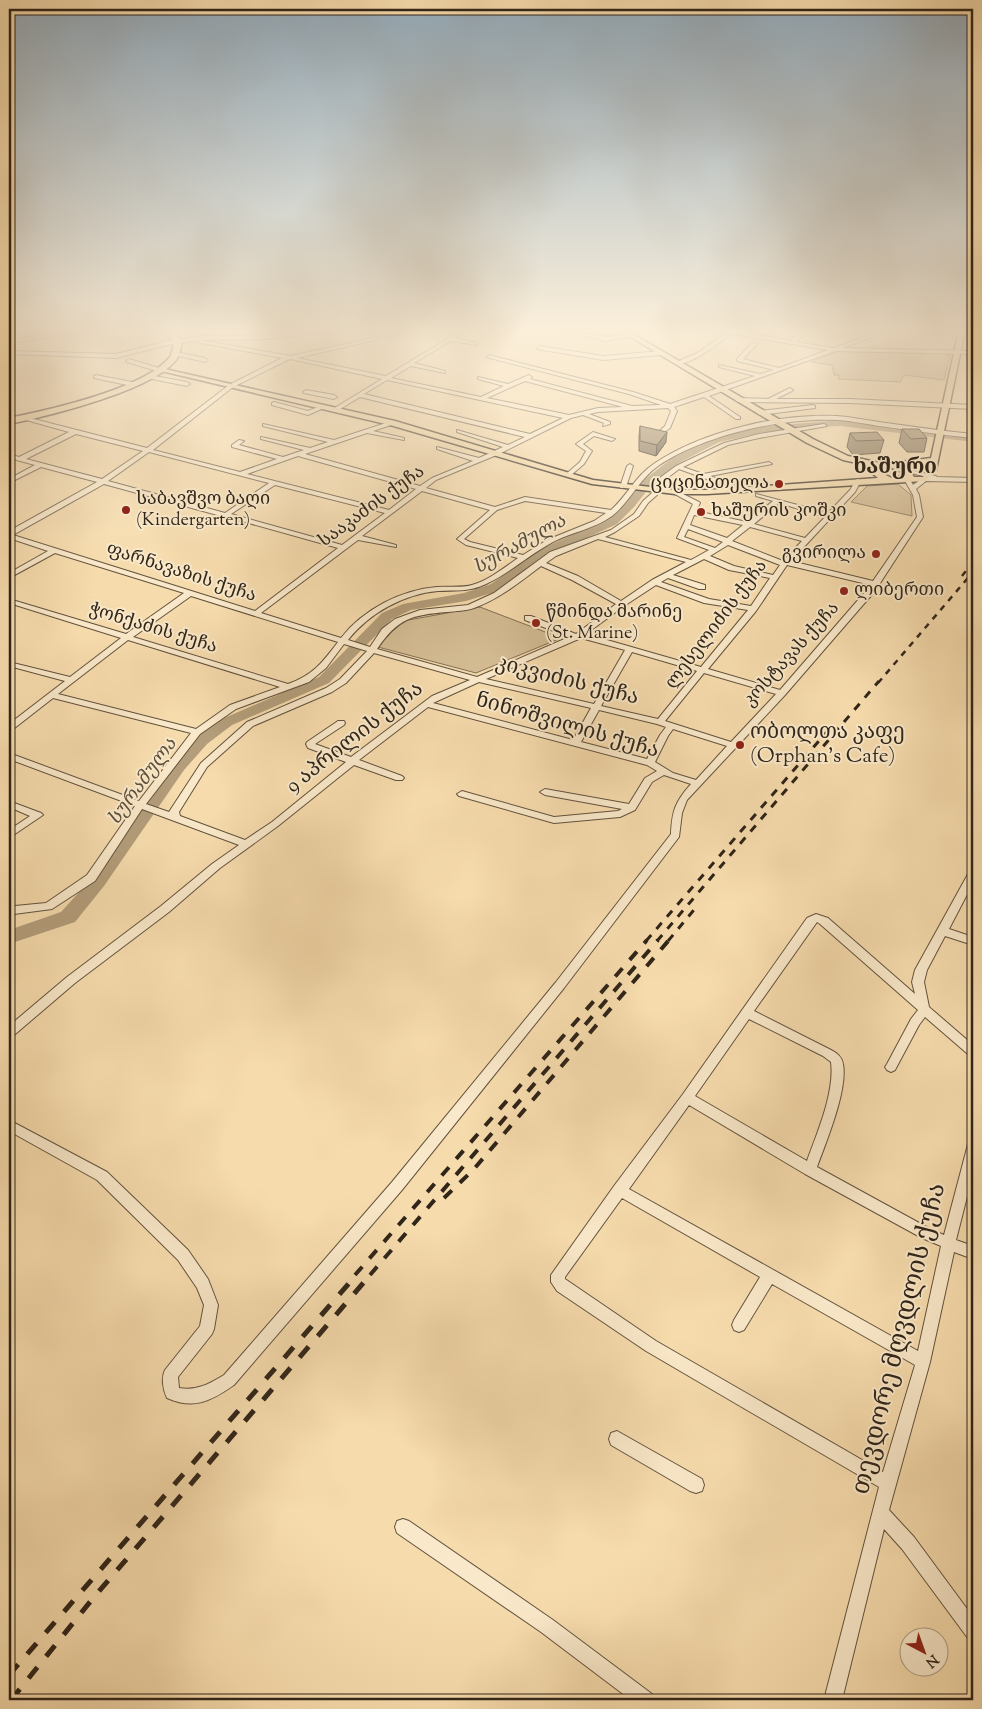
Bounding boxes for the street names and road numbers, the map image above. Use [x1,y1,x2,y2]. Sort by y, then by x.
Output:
street label: სააკაძის ქუჩა [313,460,431,554]
street label: ფარნავაზის ქუჩა [103,536,259,610]
street label: ლესელიძის ქუჩა [660,555,774,695]
street label: ჭონქაძის ქუჩა [86,597,220,661]
street label: კოსტავას ქუჩა [738,597,846,713]
street label: კიკვიძის ქუჩა [492,649,642,713]
street label: 9 აპრილის ქუჩა [280,675,430,801]
street label: ნინოშვილის ქუჩა [472,685,662,767]
street label: თევდორე მღვდლის ქუჩა [844,1180,956,1498]

